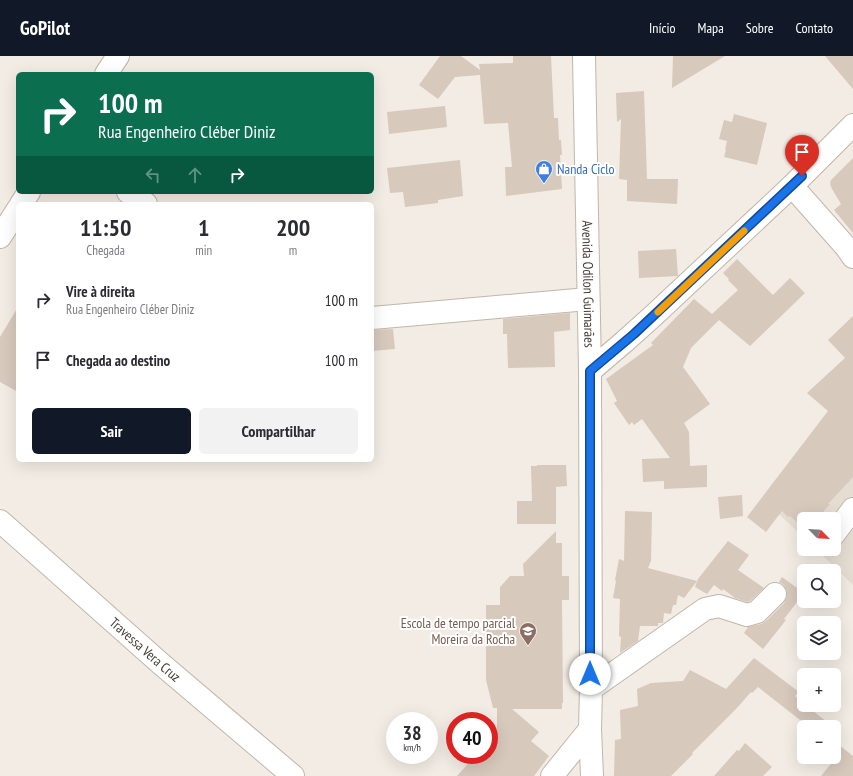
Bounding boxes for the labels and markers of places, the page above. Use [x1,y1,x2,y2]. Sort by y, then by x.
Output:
pin [785,135,819,176]
shop icon: Nanda Ciclo [534,159,554,184]
place label: Nanda Ciclo [557,160,615,178]
place label: Escola de tempo parcial Moreira da Rocha [401,614,516,648]
school or university icon: Escola de tempo parcial Moreira da Rocha [518,621,538,646]

